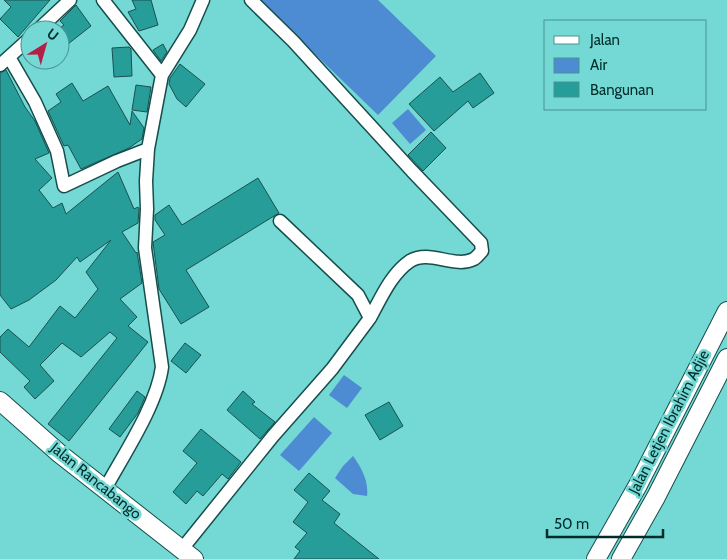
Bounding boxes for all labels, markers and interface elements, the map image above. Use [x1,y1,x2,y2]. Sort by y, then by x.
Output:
north arrow [20,20,70,70]
legend [544,20,707,110]
text: U [43,24,62,45]
text: Jalan [589,31,620,49]
text: Air [590,56,607,74]
text: Bangunan [590,81,654,99]
street label: Jalan Letjen Ibrahim Adjie [624,347,713,498]
street label: Jalan Rancabango [46,438,145,523]
scale bar [547,506,663,538]
text: 50 m [554,515,589,533]

